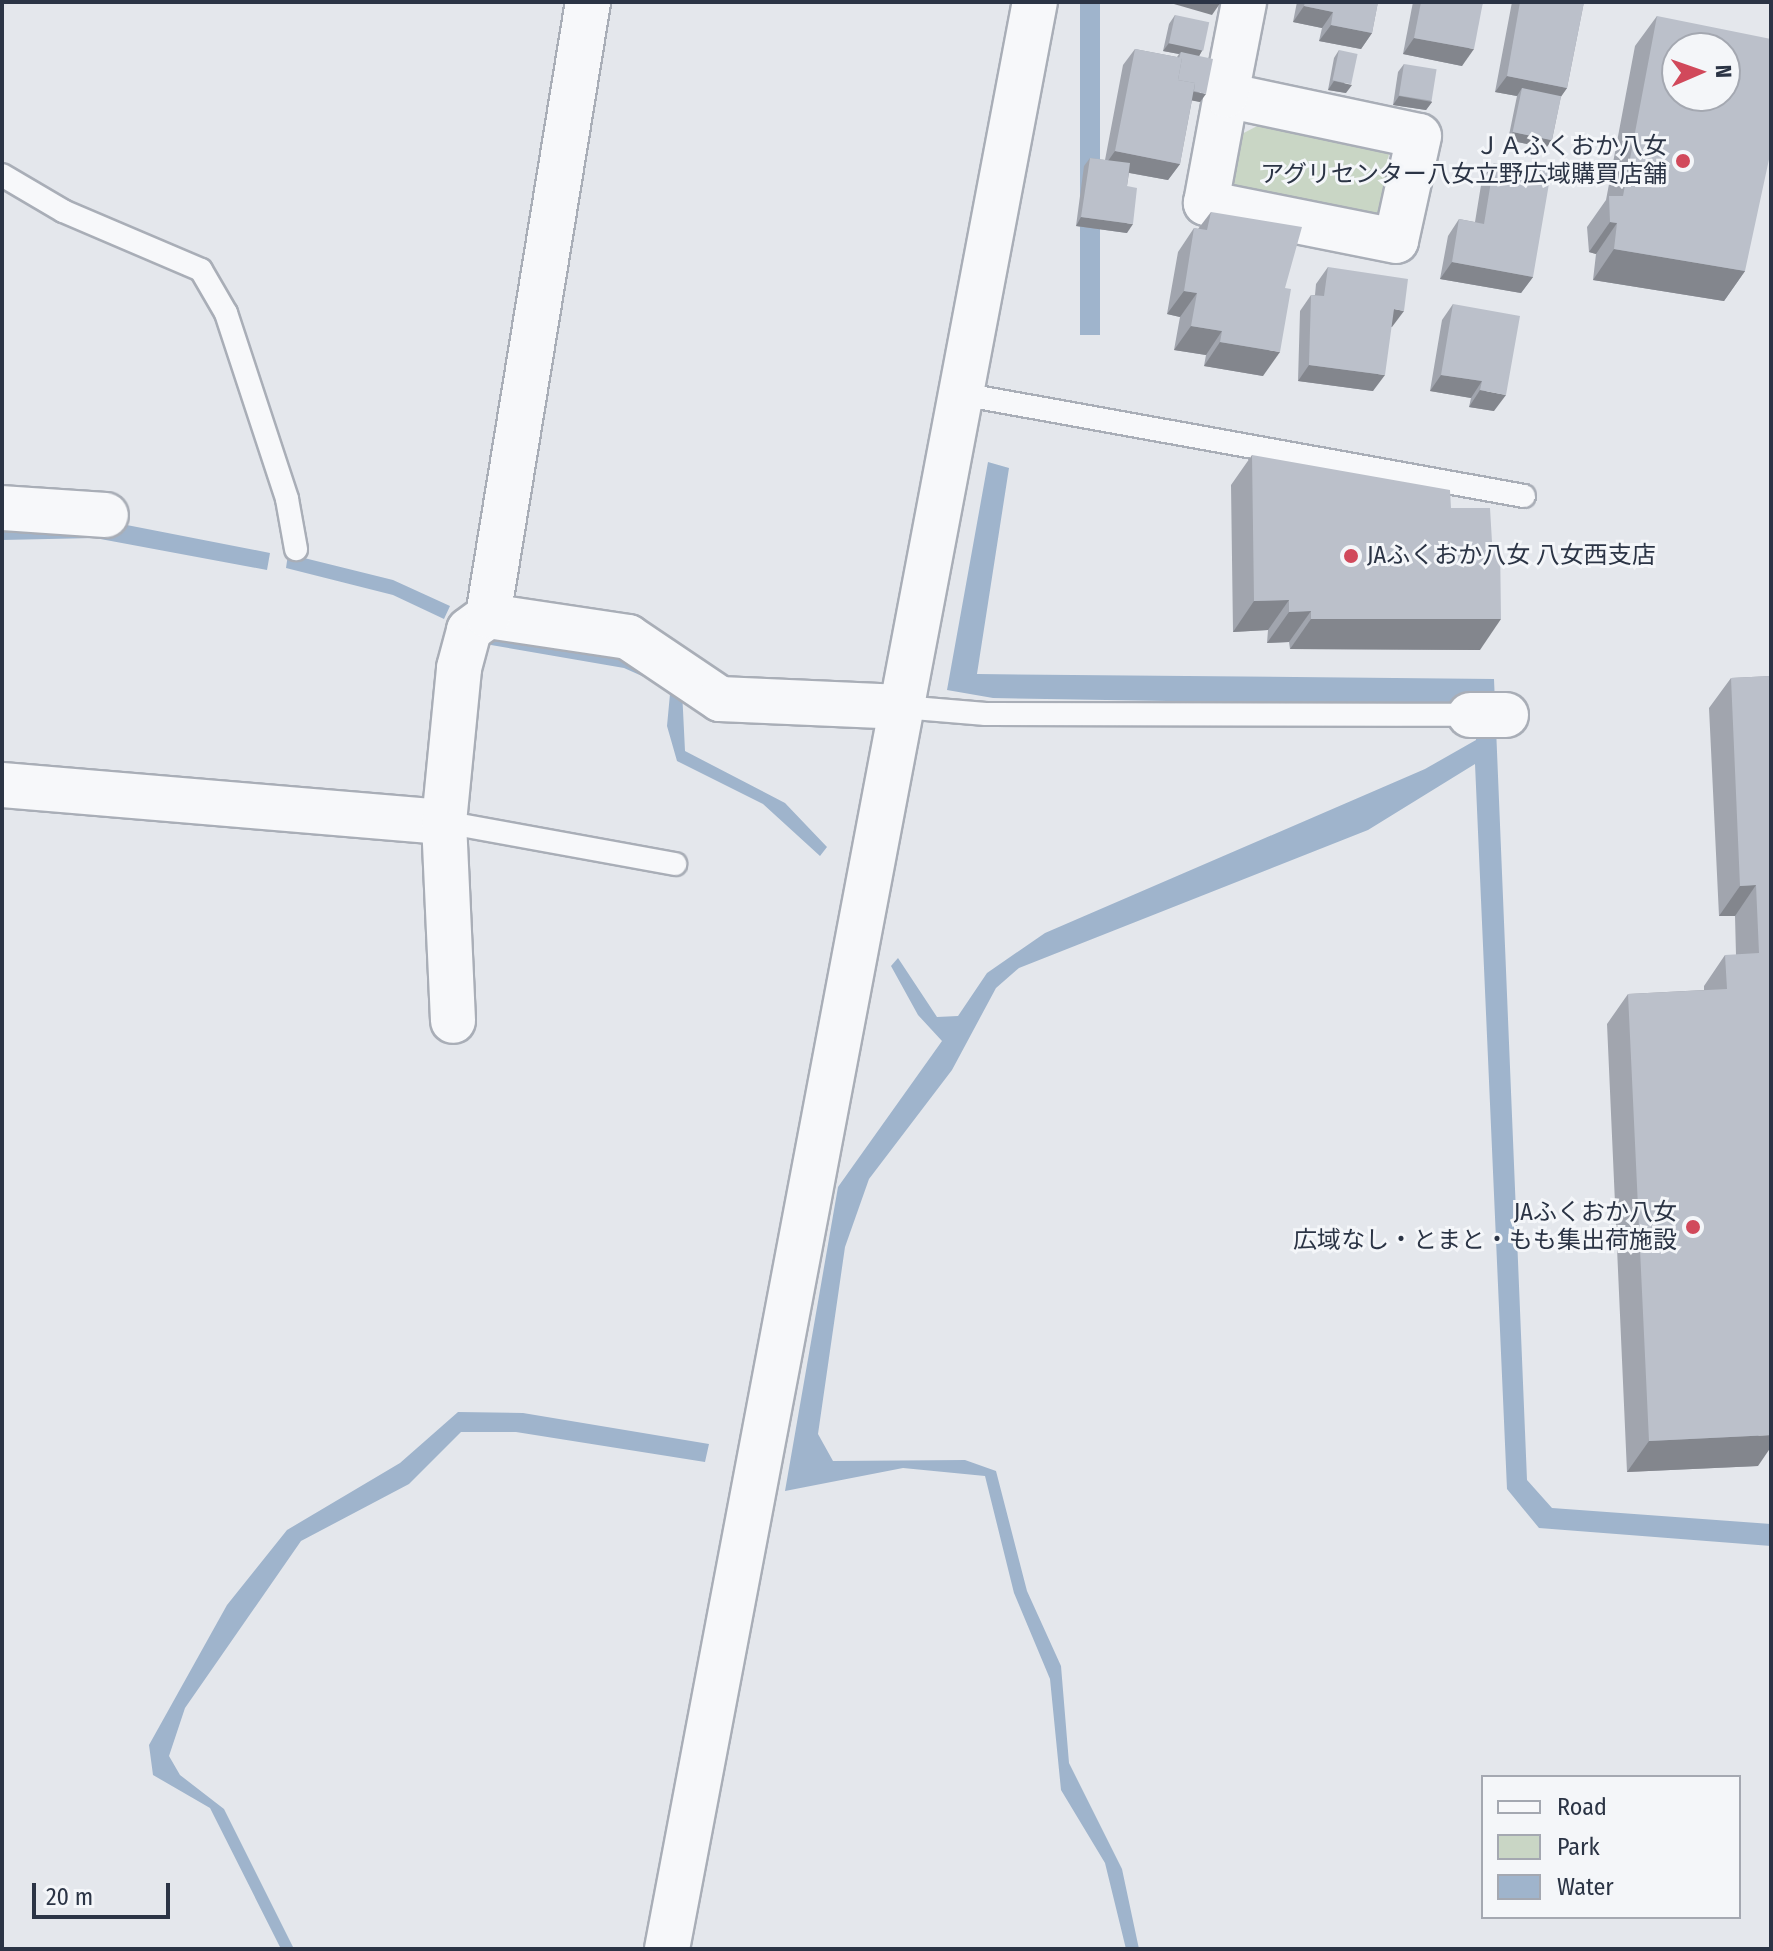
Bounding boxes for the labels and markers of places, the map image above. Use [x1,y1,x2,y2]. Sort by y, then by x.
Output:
place label: ＪＡふくおか八女 アグリセンター八女立野広域購買店舗 [1259,133,1667,189]
marker: ＪＡふくおか八女 アグリセンター八女立野広域購買店舗 [1674,152,1692,170]
place label: JAふくおか八女 八女西支店 [1367,542,1656,570]
marker: JAふくおか八女 八女西支店 [1342,547,1360,565]
place label: JAふくおか八女 広域なし・とまと・もも集出荷施設 [1293,1199,1677,1255]
marker: JAふくおか八女 広域なし・とまと・もも集出荷施設 [1684,1218,1702,1236]

